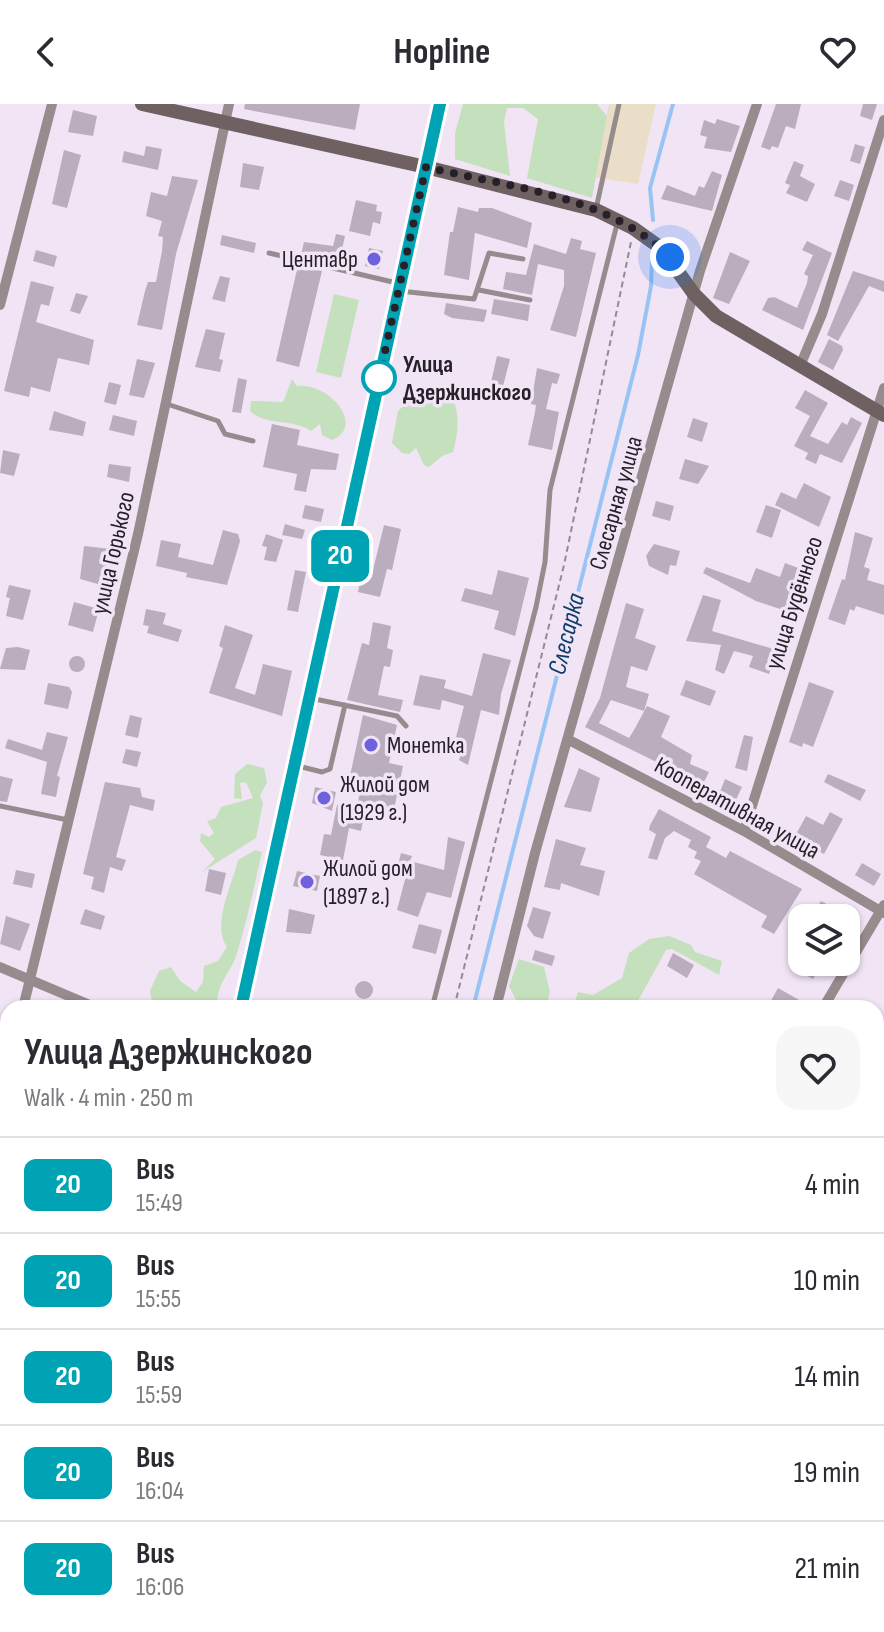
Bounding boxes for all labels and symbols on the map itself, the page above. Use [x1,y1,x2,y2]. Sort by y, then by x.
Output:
your location [650,237,690,277]
place label: Центавр [282,245,358,274]
marker: Центавр [365,250,383,268]
place label: Улица Дзержинского [403,350,531,407]
marker: Улица Дзержинского [362,361,396,395]
street label: Слесарная улица [583,433,649,573]
street label: улица Горького [85,489,141,617]
line badge: 20 [304,530,376,582]
street label: улица Будённого [759,533,829,673]
water label: Слесарка [542,590,592,678]
place label: Монетка [387,731,465,760]
marker: Монетка [362,736,380,754]
street label: Кооперативная улица [649,751,825,865]
place label: Жилой дом (1929 г.) [340,770,430,827]
marker: Жилой дом (1929 г.) [315,789,333,807]
place label: Жилой дом (1897 г.) [323,854,413,911]
marker: Жилой дом (1897 г.) [298,873,316,891]

